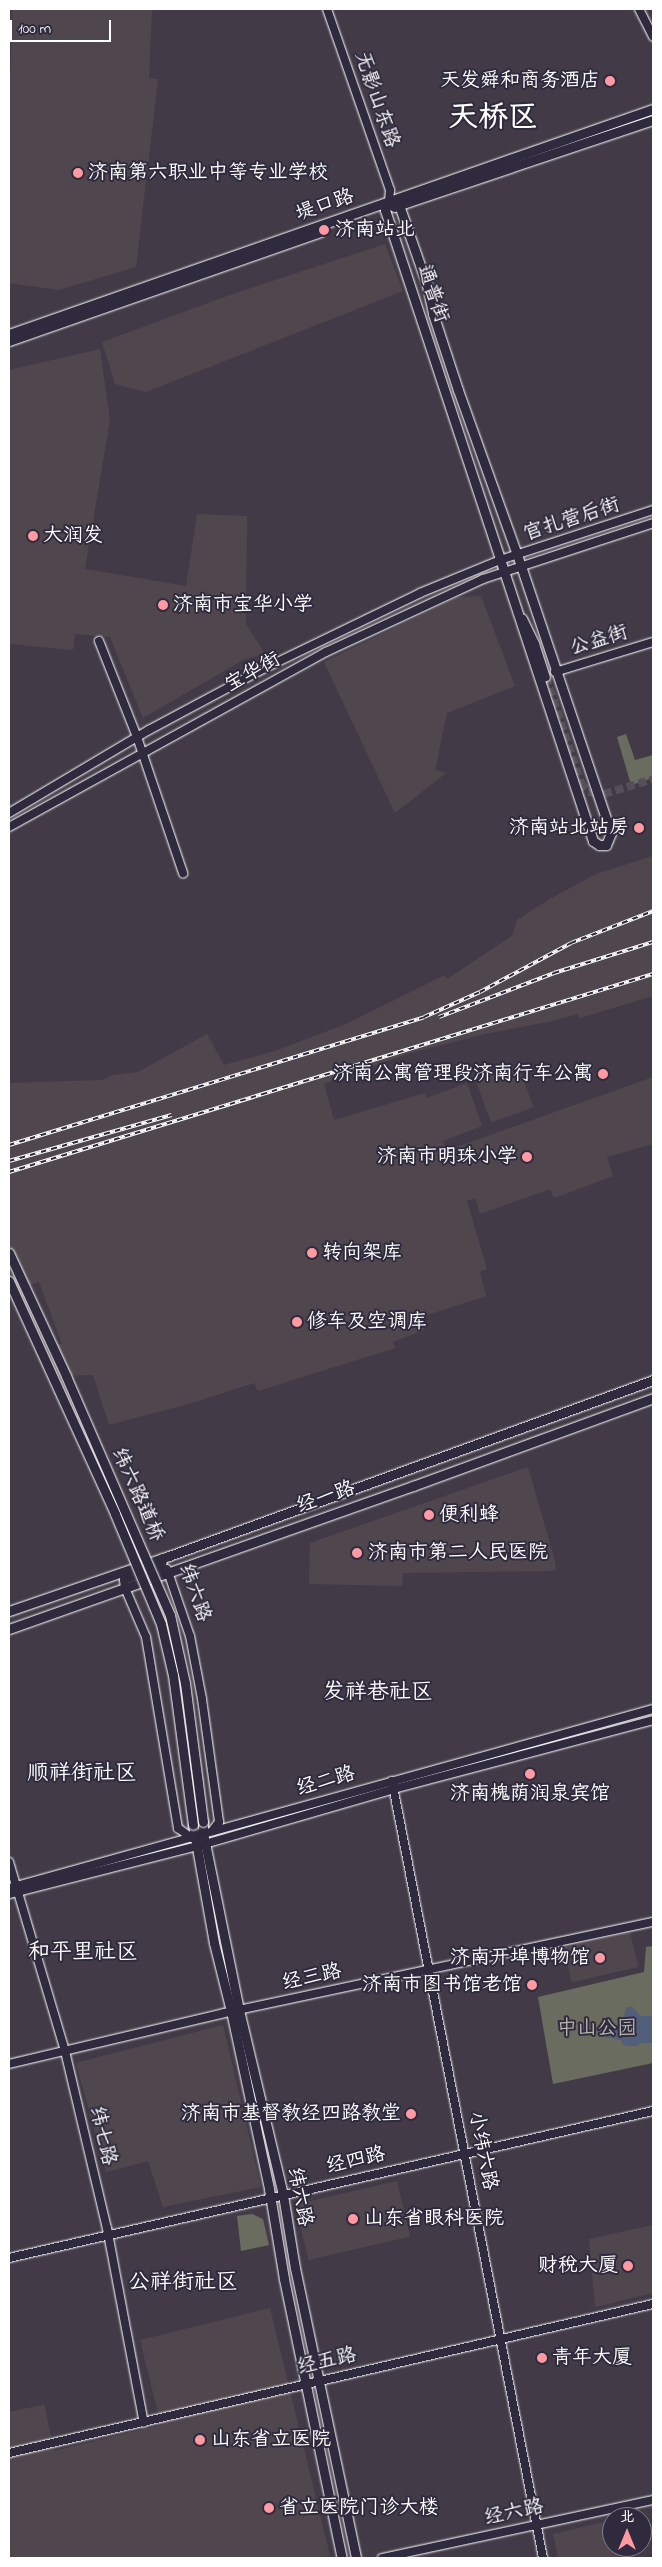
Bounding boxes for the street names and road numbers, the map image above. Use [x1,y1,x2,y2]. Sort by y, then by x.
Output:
street label: 无影山东路 [348,49,404,151]
street label: 堤口路 [293,185,357,227]
street label: 通普街 [411,262,453,326]
street label: 官扎营后街 [521,493,623,547]
street label: 公益街 [567,621,631,661]
street label: 宝华街 [221,648,285,698]
street label: 纬六路道桥 [106,1444,168,1546]
street label: 经一路 [294,1477,358,1519]
street label: 纬六路 [173,1561,215,1625]
street label: 经二路 [294,1762,358,1802]
street label: 经三路 [280,1960,344,1996]
street label: 纬七路 [84,2104,120,2168]
street label: 小纬六路 [463,2109,501,2193]
street label: 经四路 [324,2143,388,2179]
street label: 纬六路 [281,2165,317,2229]
street label: 经五路 [295,2344,359,2380]
street label: 经六路 [482,2495,546,2531]

